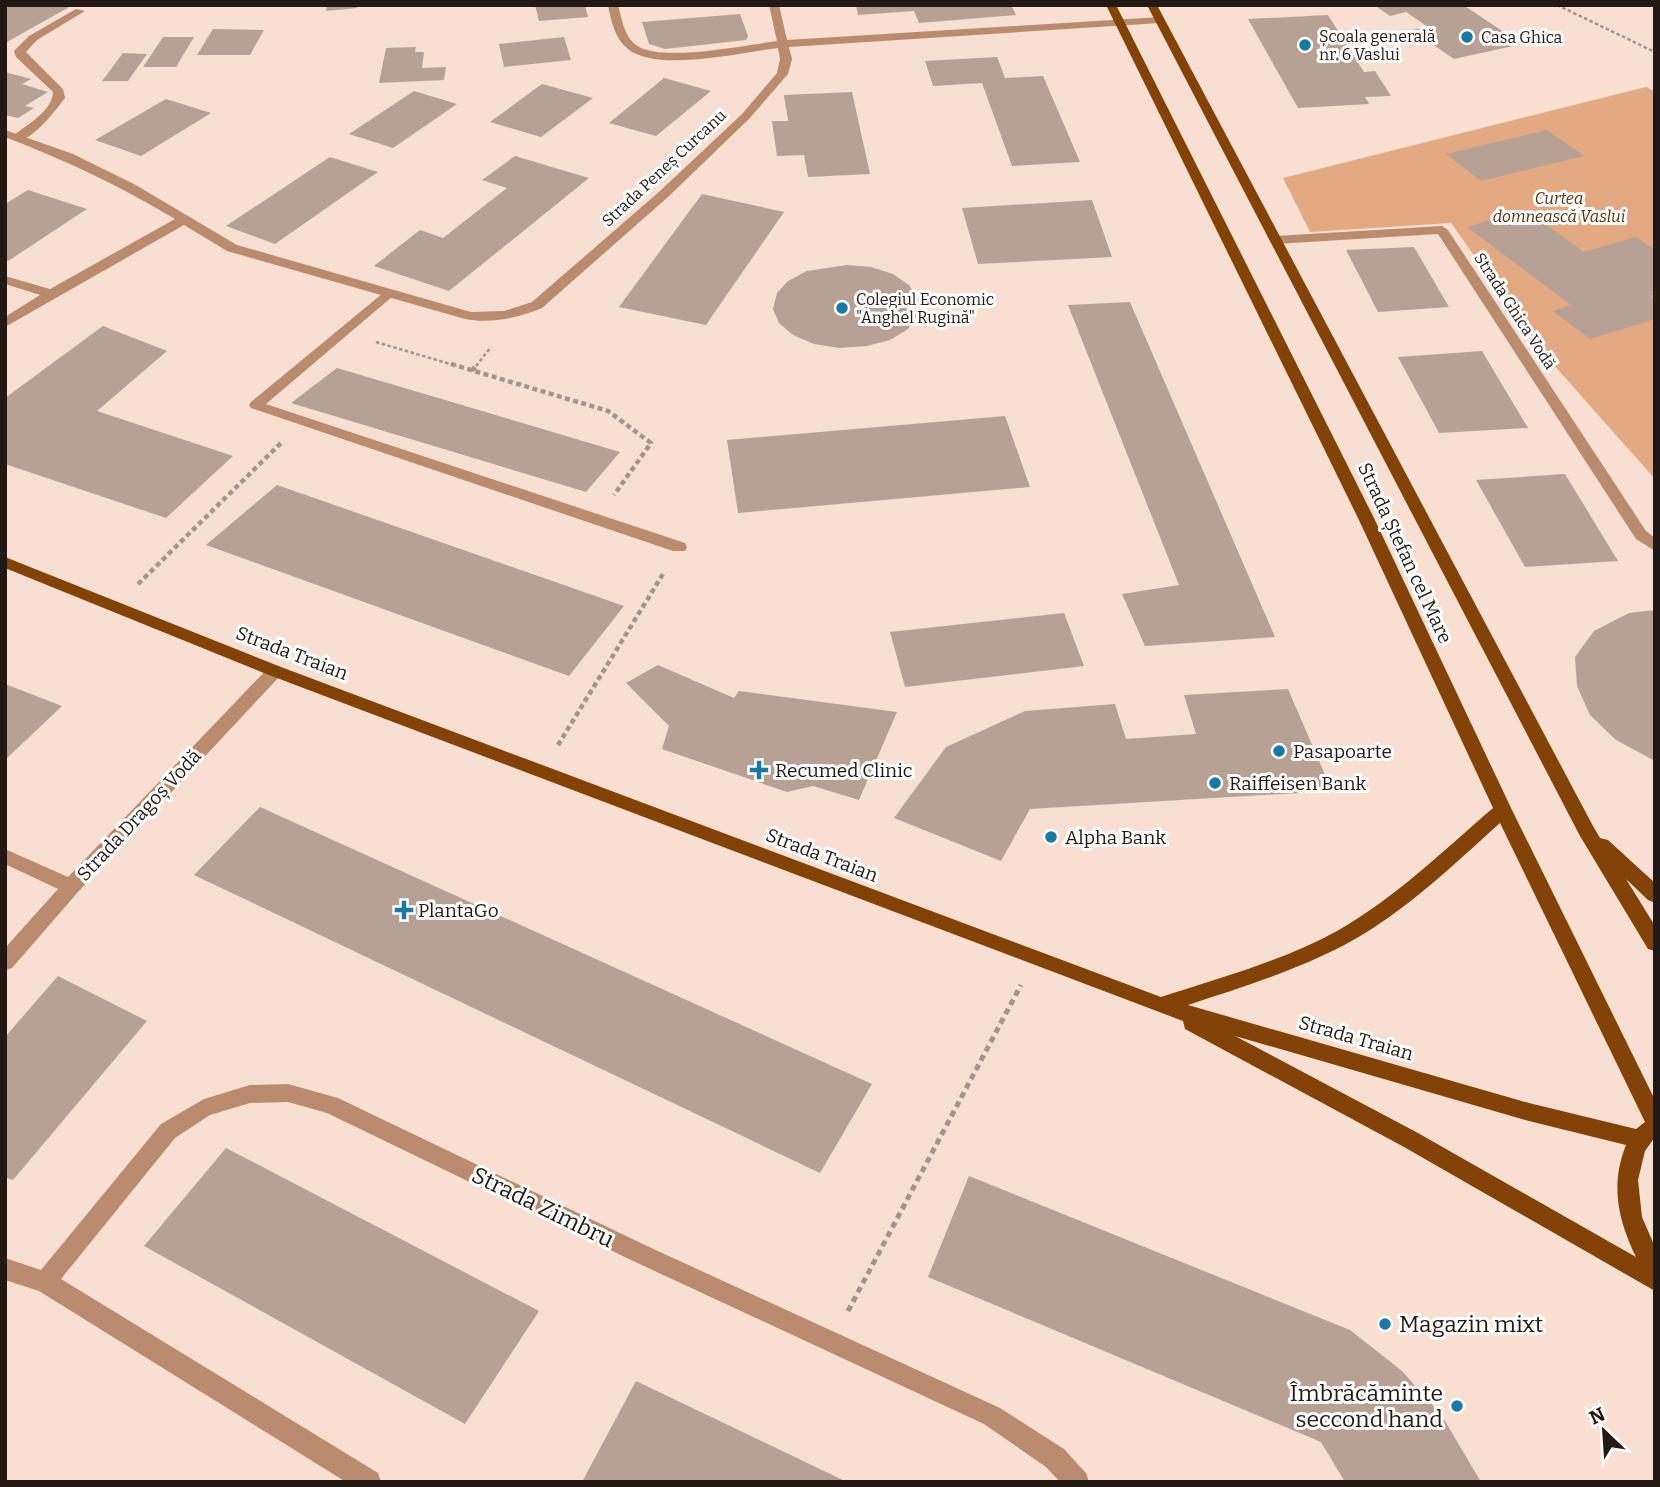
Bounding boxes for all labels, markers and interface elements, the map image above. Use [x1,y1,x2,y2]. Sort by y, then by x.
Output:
place label: Școala generală nr. 6 Vaslui [1319,27,1436,64]
place label: Casa Ghica [1481,28,1563,47]
marker: Casa Ghica [1459,29,1475,45]
marker: Școala generală nr. 6 Vaslui [1297,37,1313,53]
street label: Strada Peneș Curcanu [598,105,731,231]
park label: Curtea domnească Vaslui [1493,189,1626,226]
street label: Strada Ghica Vodă [1470,249,1560,373]
place label: Colegiul Economic "Anghel Rugină" [856,290,994,327]
marker: Colegiul Economic "Anghel Rugină" [834,300,850,316]
street label: Strada Ștefan cel Mare [1353,459,1457,647]
street label: Strada Traian [233,621,351,685]
place label: Pasapoarte [1293,740,1392,763]
marker: Pasapoarte [1271,743,1287,759]
street label: Strada Dragoș Vodă [72,744,206,886]
place label: Recumed Clinic [775,759,913,782]
marker: Recumed Clinic [749,760,769,780]
place label: Raiffeisen Bank [1229,772,1367,795]
marker: Raiffeisen Bank [1207,775,1223,791]
street label: Strada Traian [763,823,881,887]
place label: Alpha Bank [1065,826,1166,849]
marker: Alpha Bank [1043,829,1059,845]
place label: PlantaGo [418,899,499,922]
marker: PlantaGo [396,902,412,918]
street label: Strada Traian [1296,1011,1416,1065]
street label: Strada Zimbru [467,1160,619,1254]
place label: Magazin mixt [1399,1310,1543,1338]
marker: Magazin mixt [1377,1316,1393,1332]
place label: Îmbrăcăminte seccond hand [1290,1379,1443,1433]
north arrow [1569,1396,1639,1466]
marker: Îmbrăcăminte seccond hand [1449,1398,1465,1414]
text: N [1586,1402,1609,1430]

